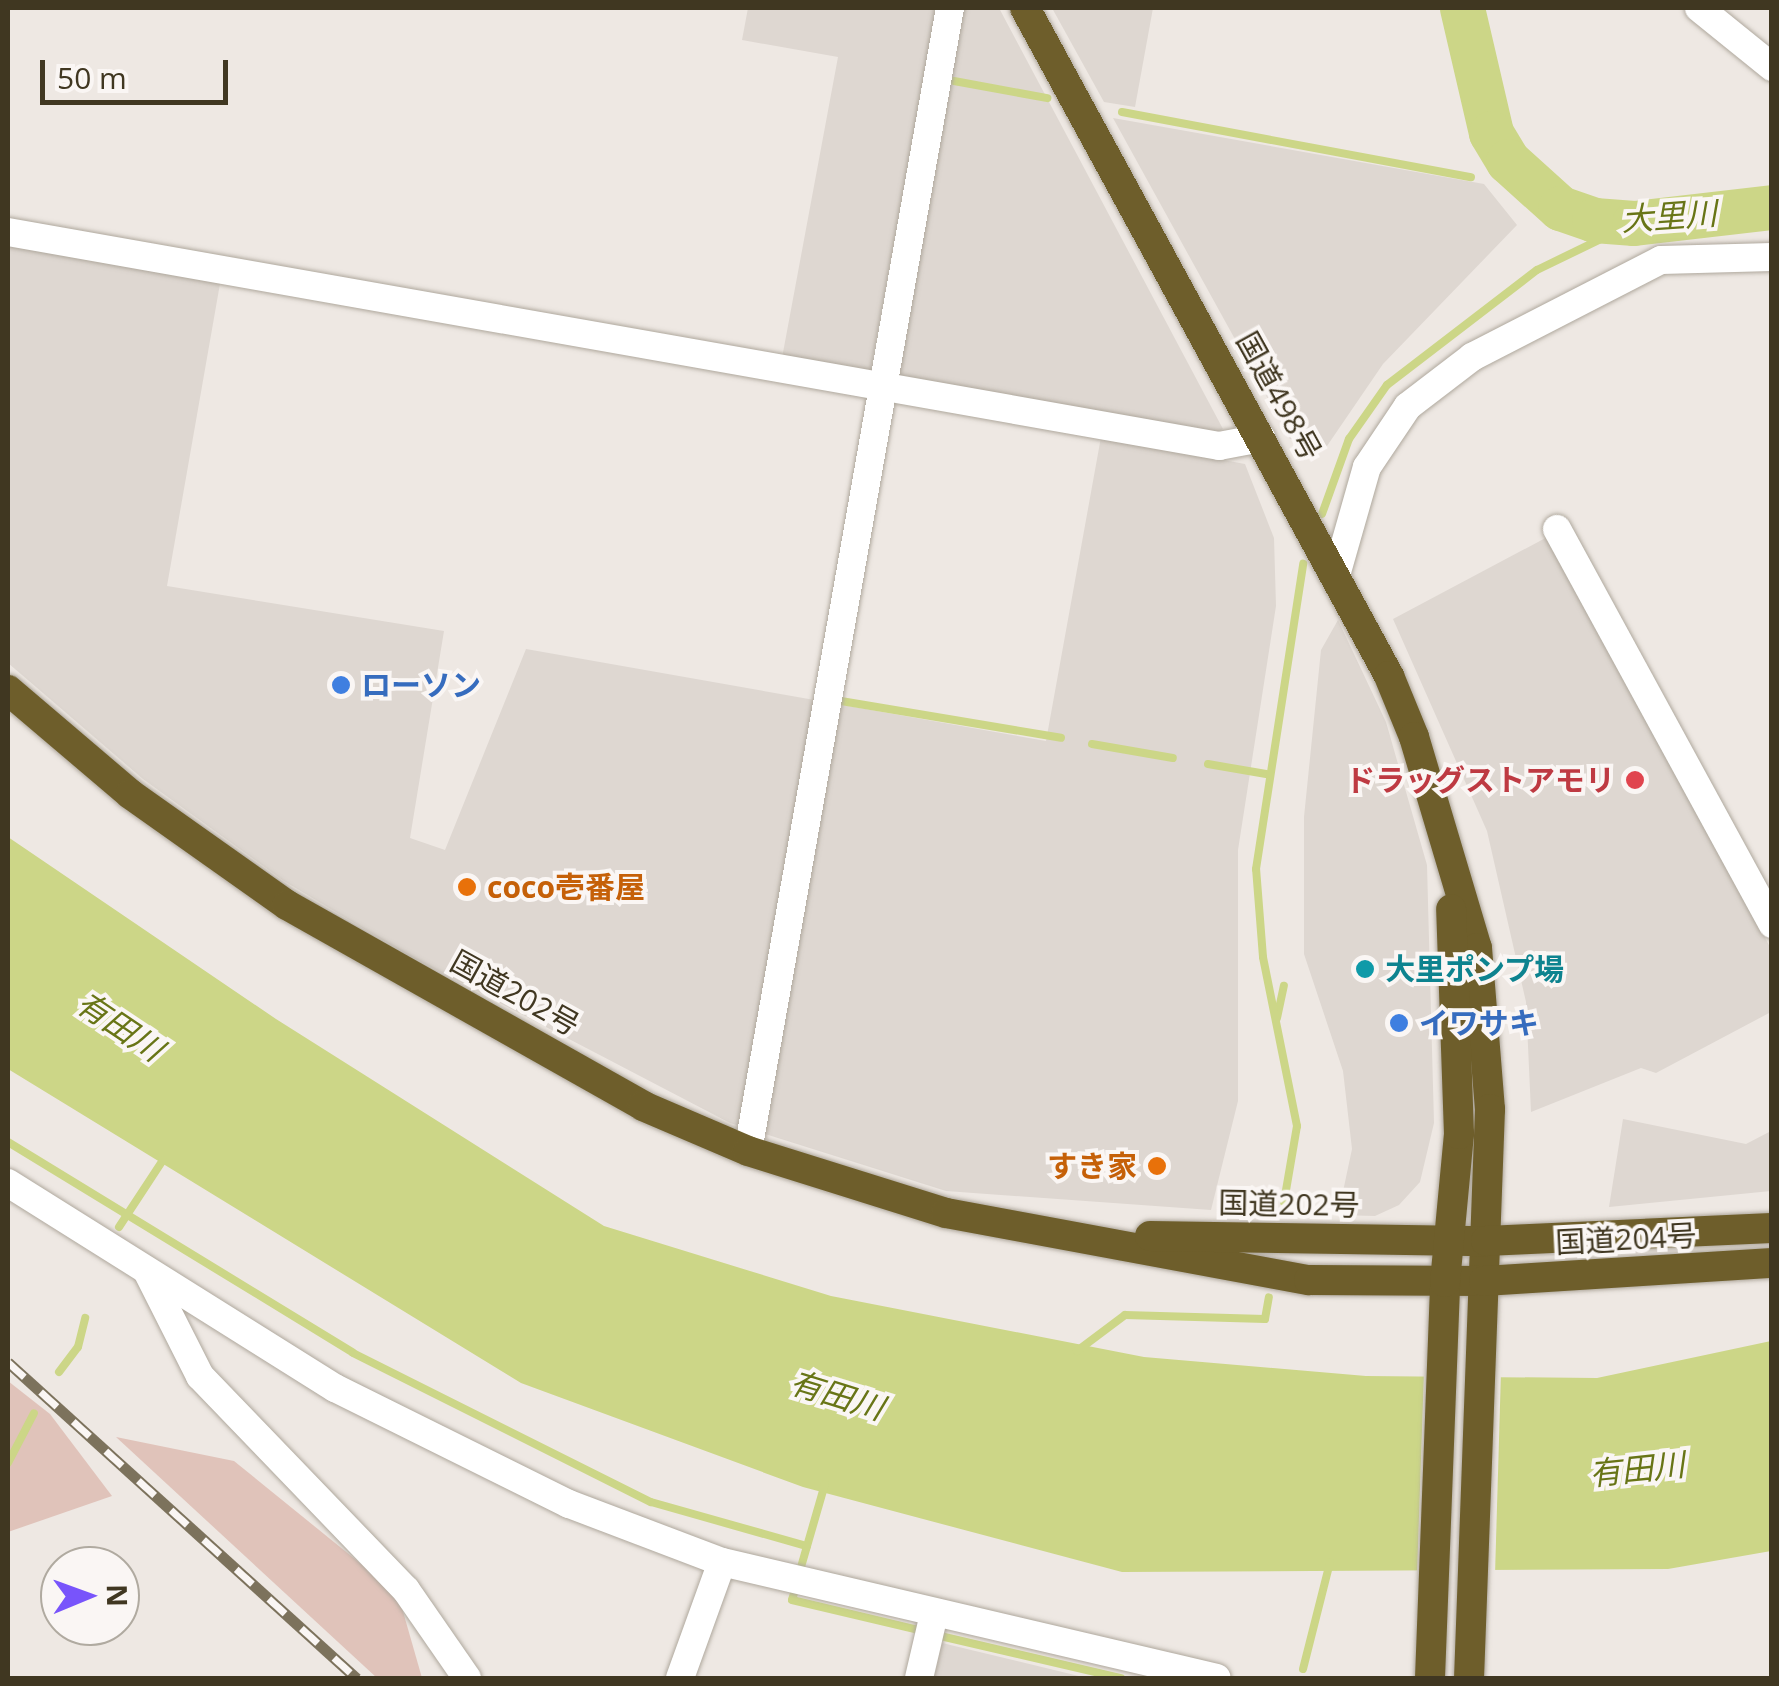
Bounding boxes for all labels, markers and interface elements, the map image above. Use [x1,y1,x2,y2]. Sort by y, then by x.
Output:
scale bar [45,40,232,102]
text: 50 m [57,57,127,98]
water label: 大里川 [1620,193,1718,239]
street label: 国道498号 [1229,325,1329,467]
place label: ローソン [361,667,481,703]
marker: ローソン [330,674,352,696]
place label: ドラッグストアモリ [1345,762,1615,798]
marker: ドラッグストアモリ [1624,769,1646,791]
place label: coco壱番屋 [487,869,645,905]
marker: coco壱番屋 [456,876,478,898]
street label: 国道202号 [444,943,586,1043]
place label: 大里ポンプ場 [1385,951,1565,987]
marker: 大里ポンプ場 [1354,958,1376,980]
water label: 有田川 [69,983,171,1069]
place label: イワサキ [1419,1005,1539,1041]
marker: イワサキ [1388,1012,1410,1034]
place label: すき家 [1047,1148,1137,1184]
marker: すき家 [1146,1155,1168,1177]
street label: 国道202号 [1218,1185,1360,1223]
street label: 国道204号 [1554,1217,1698,1261]
water label: 有田川 [785,1363,889,1427]
water label: 有田川 [1587,1445,1687,1493]
north arrow [40,1546,140,1646]
text: N [99,1584,137,1607]

